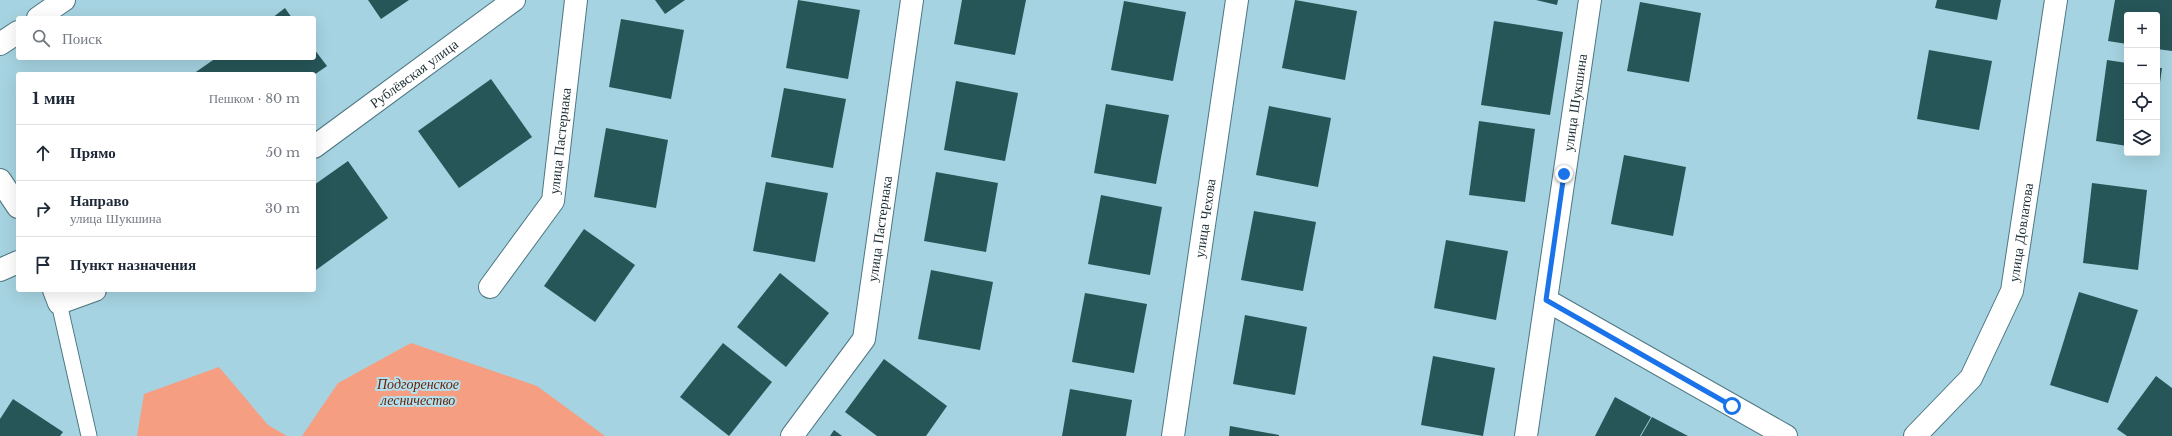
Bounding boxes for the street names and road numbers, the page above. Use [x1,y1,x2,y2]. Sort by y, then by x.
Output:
street label: Рублёвская улица [366,35,462,112]
street label: улица Шукшина [1559,52,1591,153]
street label: улица Пастернака [545,86,575,195]
street label: улица Пастернака [863,174,896,283]
street label: улица Чехова [1190,177,1220,259]
street label: улица Довлатова [2004,181,2037,283]

